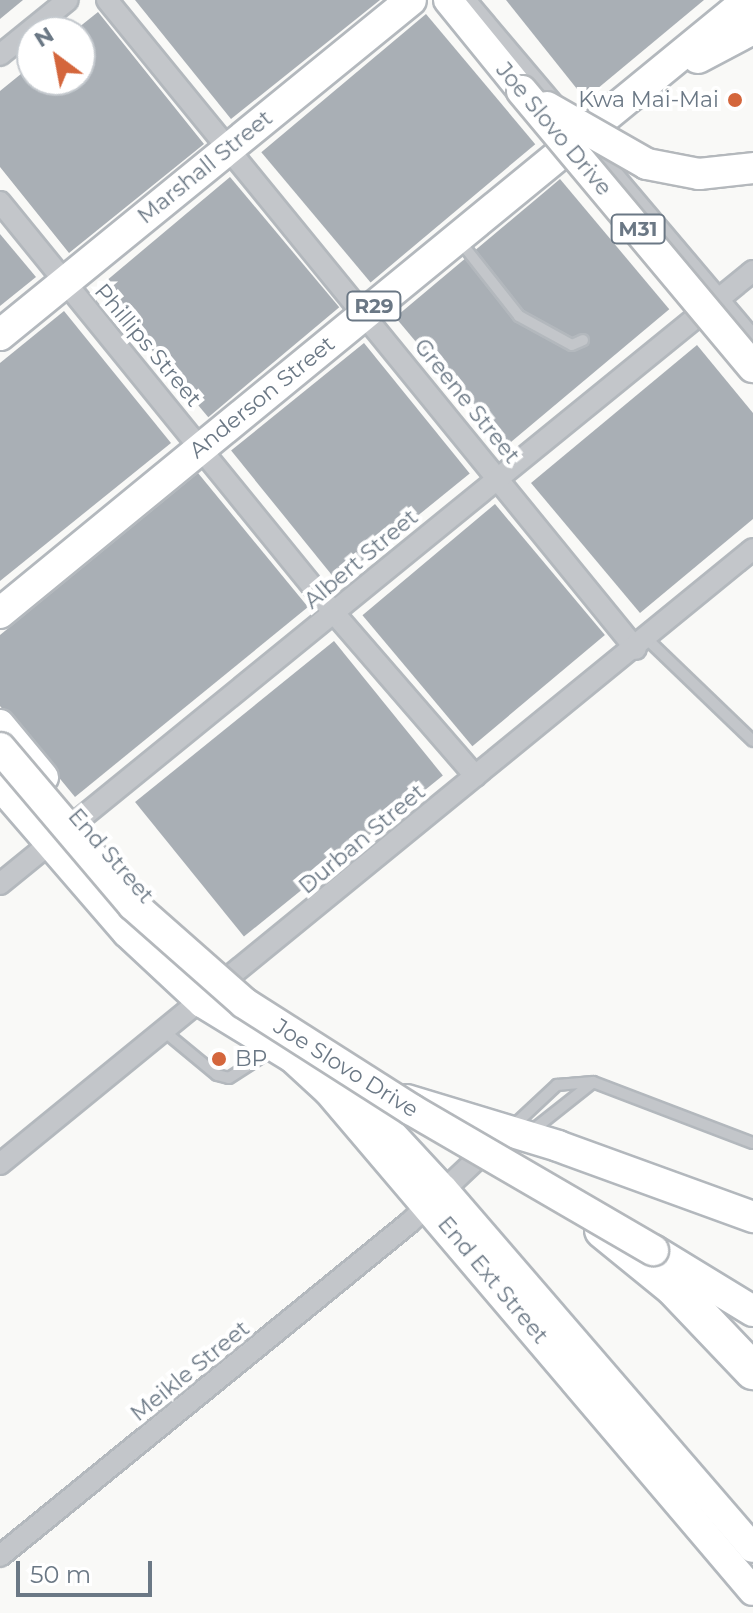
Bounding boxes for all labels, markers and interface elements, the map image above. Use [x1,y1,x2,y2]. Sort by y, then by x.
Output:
north arrow [16,16,96,96]
text: N [29,21,59,53]
street label: Joe Slovo Drive [491,57,617,201]
place label: Kwa Mai-Mai [578,87,719,113]
marker: Kwa Mai-Mai [726,91,744,109]
street label: Marshall Street [132,105,278,229]
road number: M31 [610,213,666,245]
street label: Phillips Street [89,278,207,412]
road number: R29 [346,290,402,322]
street label: Anderson Street [184,330,340,464]
street label: Greene Street [409,333,525,469]
street label: Albert Street [299,504,423,614]
street label: Durban Street [294,779,430,899]
street label: End Street [63,803,159,909]
street label: Joe Slovo Drive [269,1013,423,1123]
place label: BP [235,1046,267,1072]
marker: BP [210,1050,228,1068]
street label: End Ext Street [432,1211,554,1349]
street label: Meikle Street [125,1315,255,1427]
scale bar [20,1545,156,1595]
text: 50 m [30,1560,91,1589]

